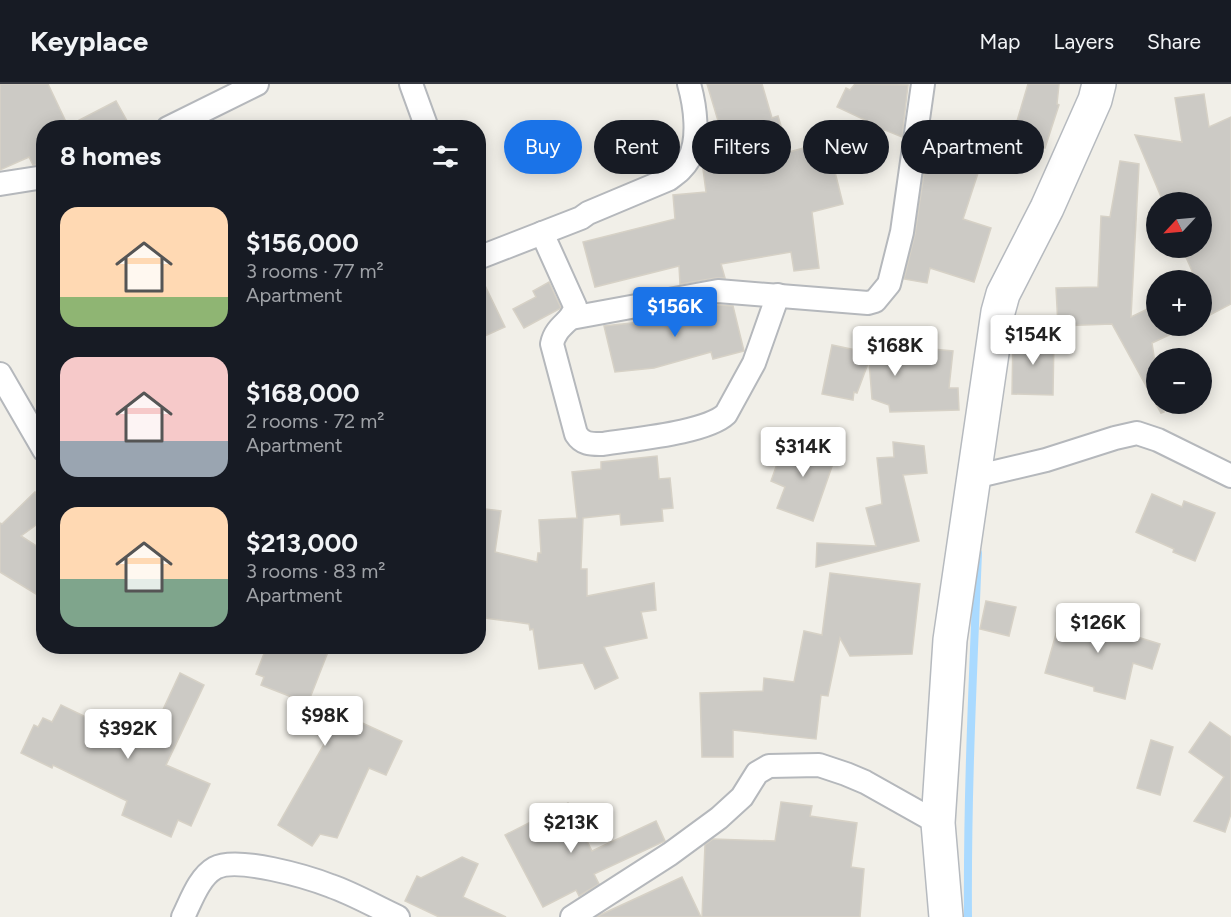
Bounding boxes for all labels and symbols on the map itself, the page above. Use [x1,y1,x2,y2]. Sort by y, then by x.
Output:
north arrow [1146,192,1212,258]
pin: $156K [633,287,717,338]
pin: $154K [991,315,1075,366]
pin: $168K [853,326,937,377]
pin: $314K [761,427,845,478]
pin: $126K [1056,603,1140,654]
pin: $98K [289,696,361,747]
pin: $392K [86,709,170,760]
pin: $213K [529,803,613,854]

